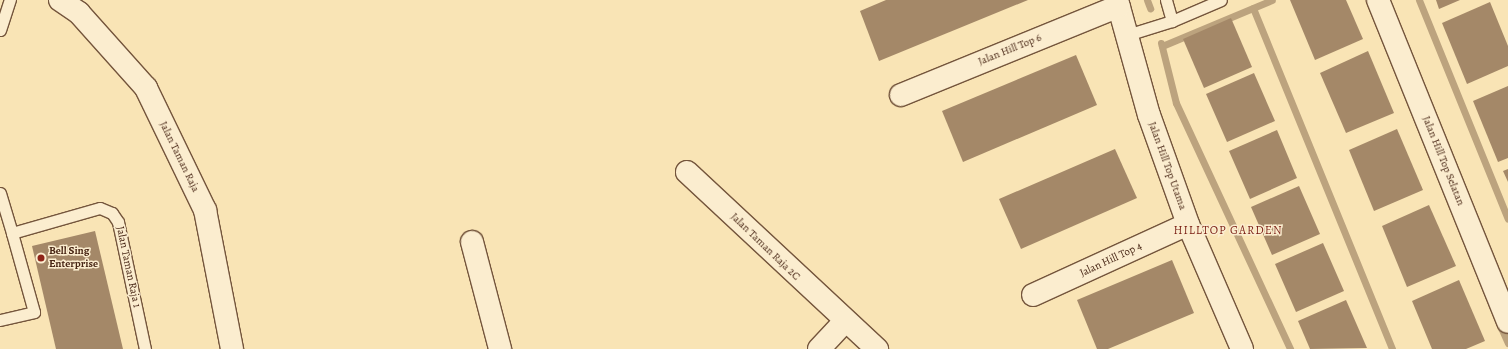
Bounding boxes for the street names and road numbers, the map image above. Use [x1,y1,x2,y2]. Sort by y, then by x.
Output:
street label: Jalan Hill Top 6 [976,31,1044,69]
street label: Jalan Hill Top Selatan [1419,114,1467,208]
street label: Jalan Taman Raja [156,120,202,194]
street label: Jalan Hill Top Utama [1145,120,1189,212]
street label: Jalan Taman Raja 2C [728,211,802,283]
street label: Jalan Taman Raja 1 [113,225,143,309]
street label: Jalan Hill Top 4 [1078,240,1144,280]

